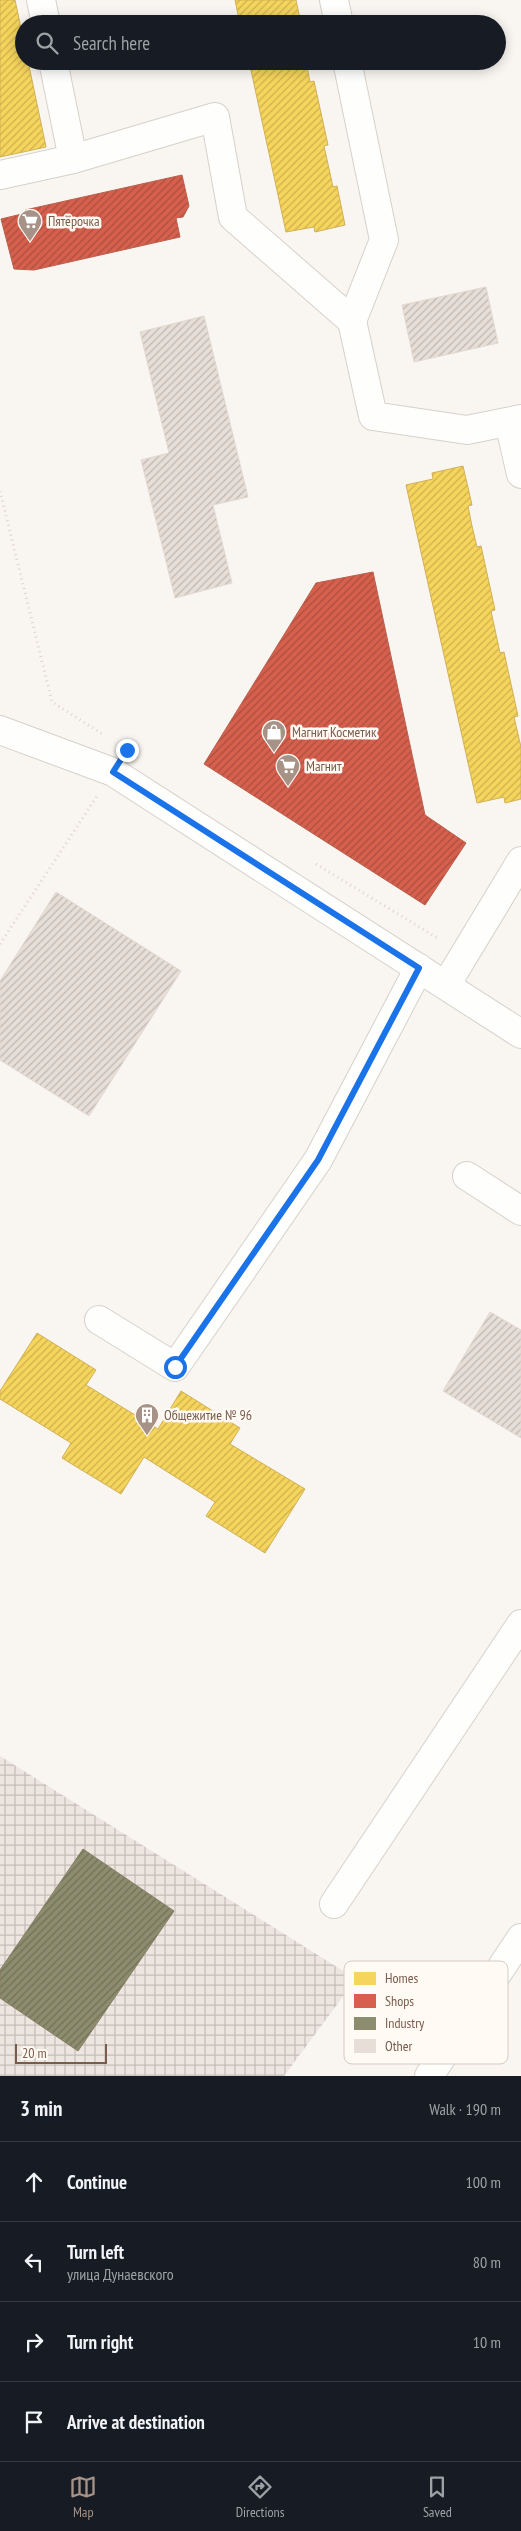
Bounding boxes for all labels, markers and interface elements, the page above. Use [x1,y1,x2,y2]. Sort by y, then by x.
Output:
search box [15,15,506,70]
icon: search [33,29,61,57]
text: Search here [73,31,150,55]
supermarket icon: Пятёрочка [17,208,43,242]
place label: Пятёрочка [48,212,100,230]
shop icon: Магнит Косметик [261,719,287,753]
place label: Магнит Косметик [292,723,377,741]
route end [116,739,139,762]
supermarket icon: Магнит [275,753,301,787]
place label: Магнит [306,757,342,775]
route start [164,1356,187,1379]
building icon: Общежитие № 96 [134,1402,160,1436]
place label: Общежитие № 96 [164,1406,252,1424]
legend [344,1961,508,2064]
text: Homes [385,1969,418,1987]
text: Shops [385,1992,414,2010]
text: Industry [385,2014,425,2032]
text: Other [385,2037,412,2055]
scale bar [15,2041,108,2064]
text: 20 m [22,2044,47,2062]
text: 3 min [20,2095,62,2122]
text: Walk · 190 m [429,2099,501,2119]
icon: ahead [20,2168,48,2196]
text: Continue [67,2170,127,2194]
text: 100 m [466,2172,501,2192]
text: Turn left [67,2240,124,2264]
icon: left [20,2248,48,2276]
text: 80 m [473,2252,501,2272]
text: улица Дунаевского [67,2264,174,2284]
icon: right [20,2328,48,2356]
text: Turn right [67,2330,133,2354]
text: 10 m [473,2332,501,2352]
icon: arrive [20,2408,48,2436]
text: Arrive at destination [67,2410,205,2434]
tab: Map [69,2473,97,2521]
tab: Directions [236,2473,284,2521]
tab: Saved [423,2473,452,2521]

